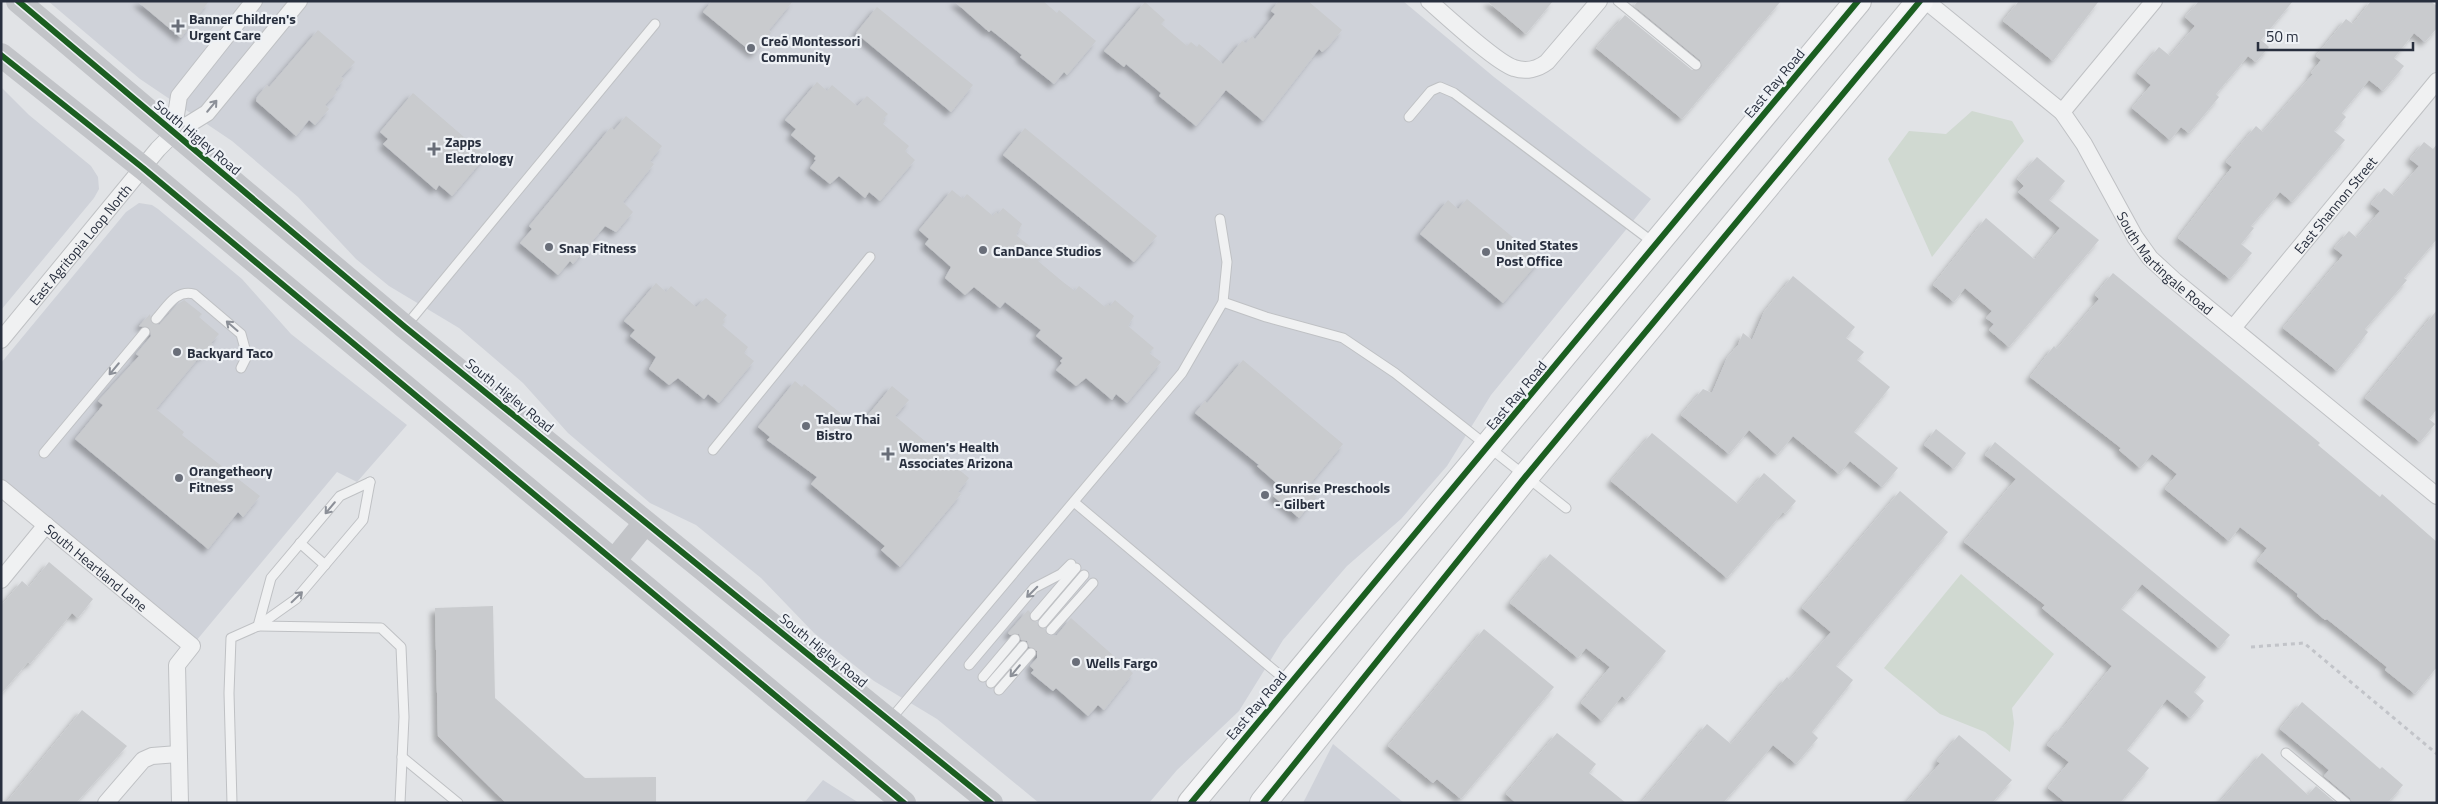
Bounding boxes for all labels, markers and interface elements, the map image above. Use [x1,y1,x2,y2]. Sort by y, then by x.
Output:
place label: Banner Children's Urgent Care [189,8,296,45]
marker: Banner Children's Urgent Care [171,19,185,33]
scale bar [2258,20,2413,52]
text: 50 m [2266,25,2299,48]
place label: Creō Montessori Community [761,30,860,67]
marker: Creō Montessori Community [745,42,757,54]
street label: East Ray Road [1739,44,1809,122]
street label: South Higley Road [150,94,246,180]
one-way arrow [207,100,218,113]
place label: Zapps Electrology [445,131,513,168]
marker: Zapps Electrology [427,142,441,156]
street label: East Shannon Street [2288,151,2381,258]
street label: East Agritopia Loop North [23,179,136,309]
street label: South Martingale Road [2112,207,2218,319]
place label: United States Post Office [1496,234,1578,271]
place label: Snap Fitness [559,237,637,258]
place label: CanDance Studios [993,240,1102,261]
marker: Snap Fitness [543,241,555,253]
marker: CanDance Studios [977,244,989,256]
marker: United States Post Office [1480,246,1492,258]
one-way arrow [226,321,239,332]
place label: Backyard Taco [187,342,273,363]
marker: Backyard Taco [171,346,183,358]
street label: South Higley Road [461,353,559,437]
street label: East Ray Road [1481,356,1551,434]
one-way arrow [109,362,120,375]
place label: Talew Thai Bistro [816,408,880,445]
marker: Talew Thai Bistro [800,420,812,432]
place label: Women's Health Associates Arizona [899,436,1013,473]
marker: Women's Health Associates Arizona [881,447,895,461]
place label: Orangetheory Fitness [189,460,272,497]
marker: Orangetheory Fitness [173,472,185,484]
place label: Sunrise Preschools - Gilbert [1275,477,1391,514]
marker: Sunrise Preschools - Gilbert [1259,489,1271,501]
one-way arrow [325,501,336,514]
street label: South Heartland Lane [41,518,153,616]
one-way arrow [1026,585,1038,598]
one-way arrow [291,591,303,603]
street label: South Higley Road [775,608,873,692]
place label: Wells Fargo [1086,652,1158,673]
marker: Wells Fargo [1070,656,1082,668]
one-way arrow [1010,665,1021,678]
street label: East Ray Road [1221,666,1291,744]

